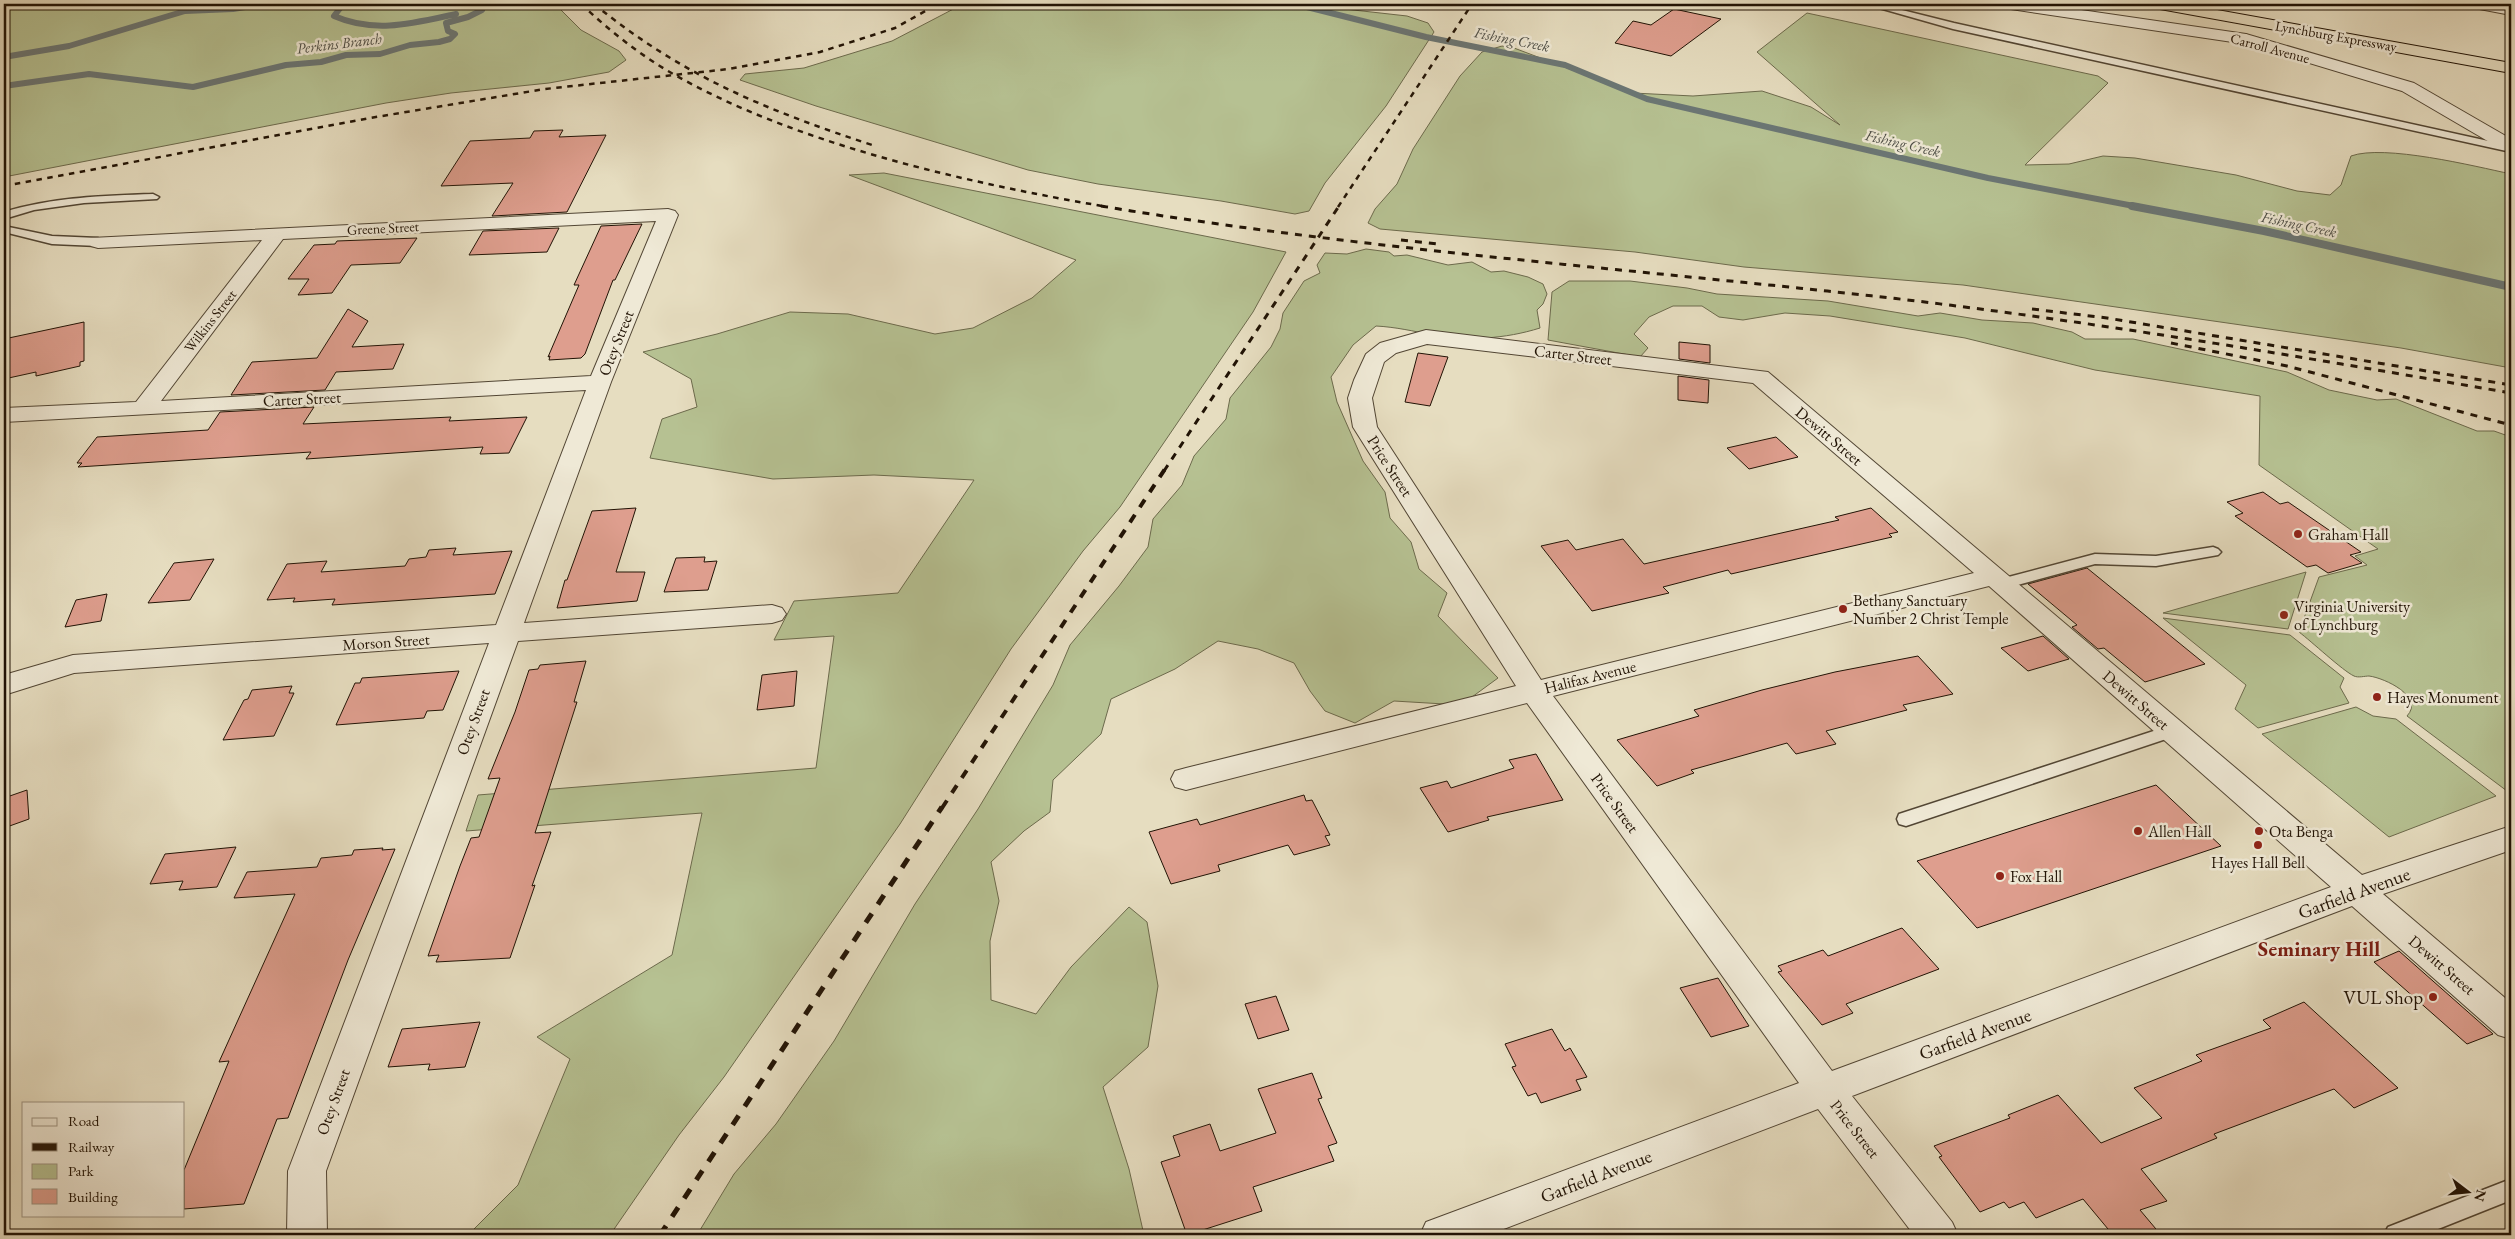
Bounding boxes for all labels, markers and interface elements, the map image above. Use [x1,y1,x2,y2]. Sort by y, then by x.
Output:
street label: Lynchburg Expressway [2274,16,2399,56]
water label: Fishing Creek [1472,22,1551,56]
water label: Perkins Branch [295,28,383,58]
street label: Carroll Avenue [2228,29,2312,67]
water label: Fishing Creek [1863,125,1943,161]
water label: Fishing Creek [2259,207,2339,241]
street label: Greene Street [347,217,420,239]
street label: Wilkins Street [180,286,240,356]
street label: Otey Street [593,307,639,379]
street label: Carter Street [1533,340,1613,370]
street label: Carter Street [262,386,342,412]
street label: Dewitt Street [1791,402,1867,470]
street label: Price Street [1362,431,1418,501]
place label: Graham Hall [2308,524,2389,545]
marker: Graham Hall [2292,528,2304,540]
place label: Bethany Sanctuary Number 2 Christ Temple [1853,590,2009,629]
place label: Virginia University of Lynchburg [2294,596,2411,635]
marker: Bethany Sanctuary Number 2 Christ Temple [1837,603,1849,615]
marker: Virginia University of Lynchburg [2278,609,2290,621]
street label: Morson Street [342,628,430,656]
street label: Halifax Avenue [1542,655,1638,699]
street label: Dewitt Street [2098,665,2174,735]
street label: Otey Street [451,686,495,758]
place label: Hayes Monument [2387,687,2498,708]
marker: Hayes Monument [2371,691,2383,703]
street label: Price Street [1586,769,1644,837]
place label: Allen Hall [2147,821,2212,842]
place label: Ota Benga [2269,821,2334,842]
marker: Allen Hall [2132,825,2144,837]
marker: Ota Benga [2253,825,2265,837]
marker: Hayes Hall Bell [2252,839,2264,851]
place label: Hayes Hall Bell [2211,852,2305,873]
street label: Garfield Avenue [2294,861,2414,925]
place label: Fox Hall [2010,866,2062,887]
marker: Fox Hall [1994,870,2006,882]
street label: Dewitt Street [2404,930,2480,1000]
district label: Seminary Hill [2258,935,2380,962]
place label: VUL Shop [2343,985,2423,1010]
marker: VUL Shop [2427,991,2439,1003]
street label: Garfield Avenue [1915,1002,2035,1066]
street label: Otey Street [311,1066,355,1138]
street label: Price Street [1826,1095,1884,1163]
legend [22,1102,185,1216]
text: Road [68,1111,100,1130]
text: Railway [68,1137,115,1156]
street label: Garfield Avenue [1537,1143,1655,1209]
text: Park [68,1161,95,1180]
north arrow [2442,1166,2492,1216]
text: Building [68,1187,118,1206]
text: N [2470,1188,2491,1204]

